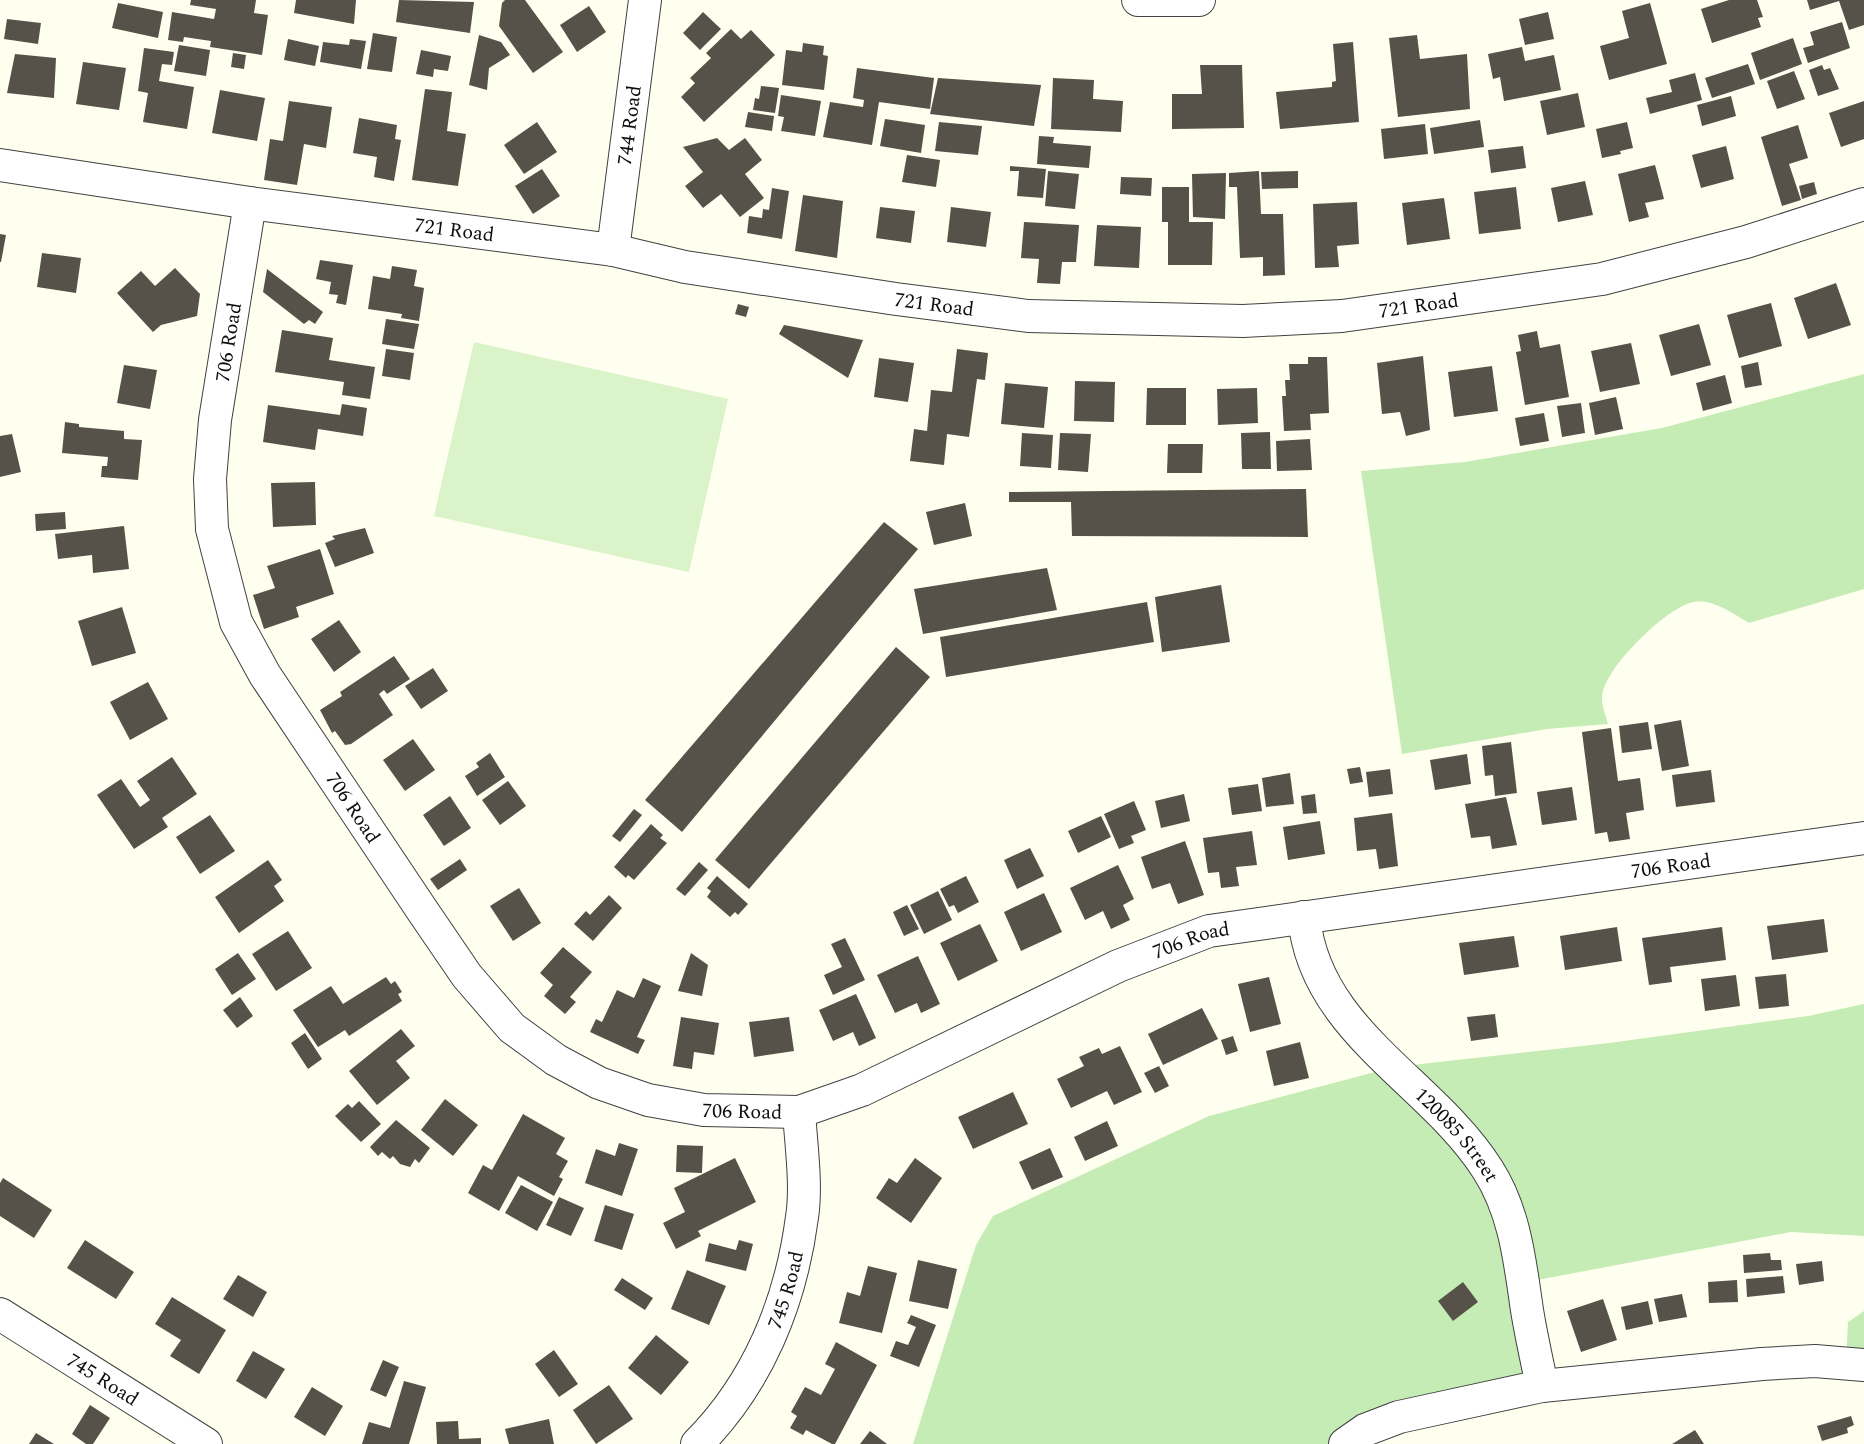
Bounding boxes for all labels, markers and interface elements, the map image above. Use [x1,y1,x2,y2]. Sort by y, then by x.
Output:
street label: 744 Road [610,84,650,167]
street label: 721 Road [413,210,496,250]
street label: 721 Road [893,285,976,325]
street label: 721 Road [1377,286,1461,327]
street label: 706 Road [208,300,250,384]
street label: 706 Road [318,767,387,850]
street label: 706 Road [1629,846,1713,887]
street label: 706 Road [1148,914,1232,967]
street label: 120085 Street [1407,1081,1506,1188]
street label: 706 Road [702,1096,783,1128]
street label: 745 Road [760,1248,812,1334]
street label: 745 Road [61,1346,145,1414]

